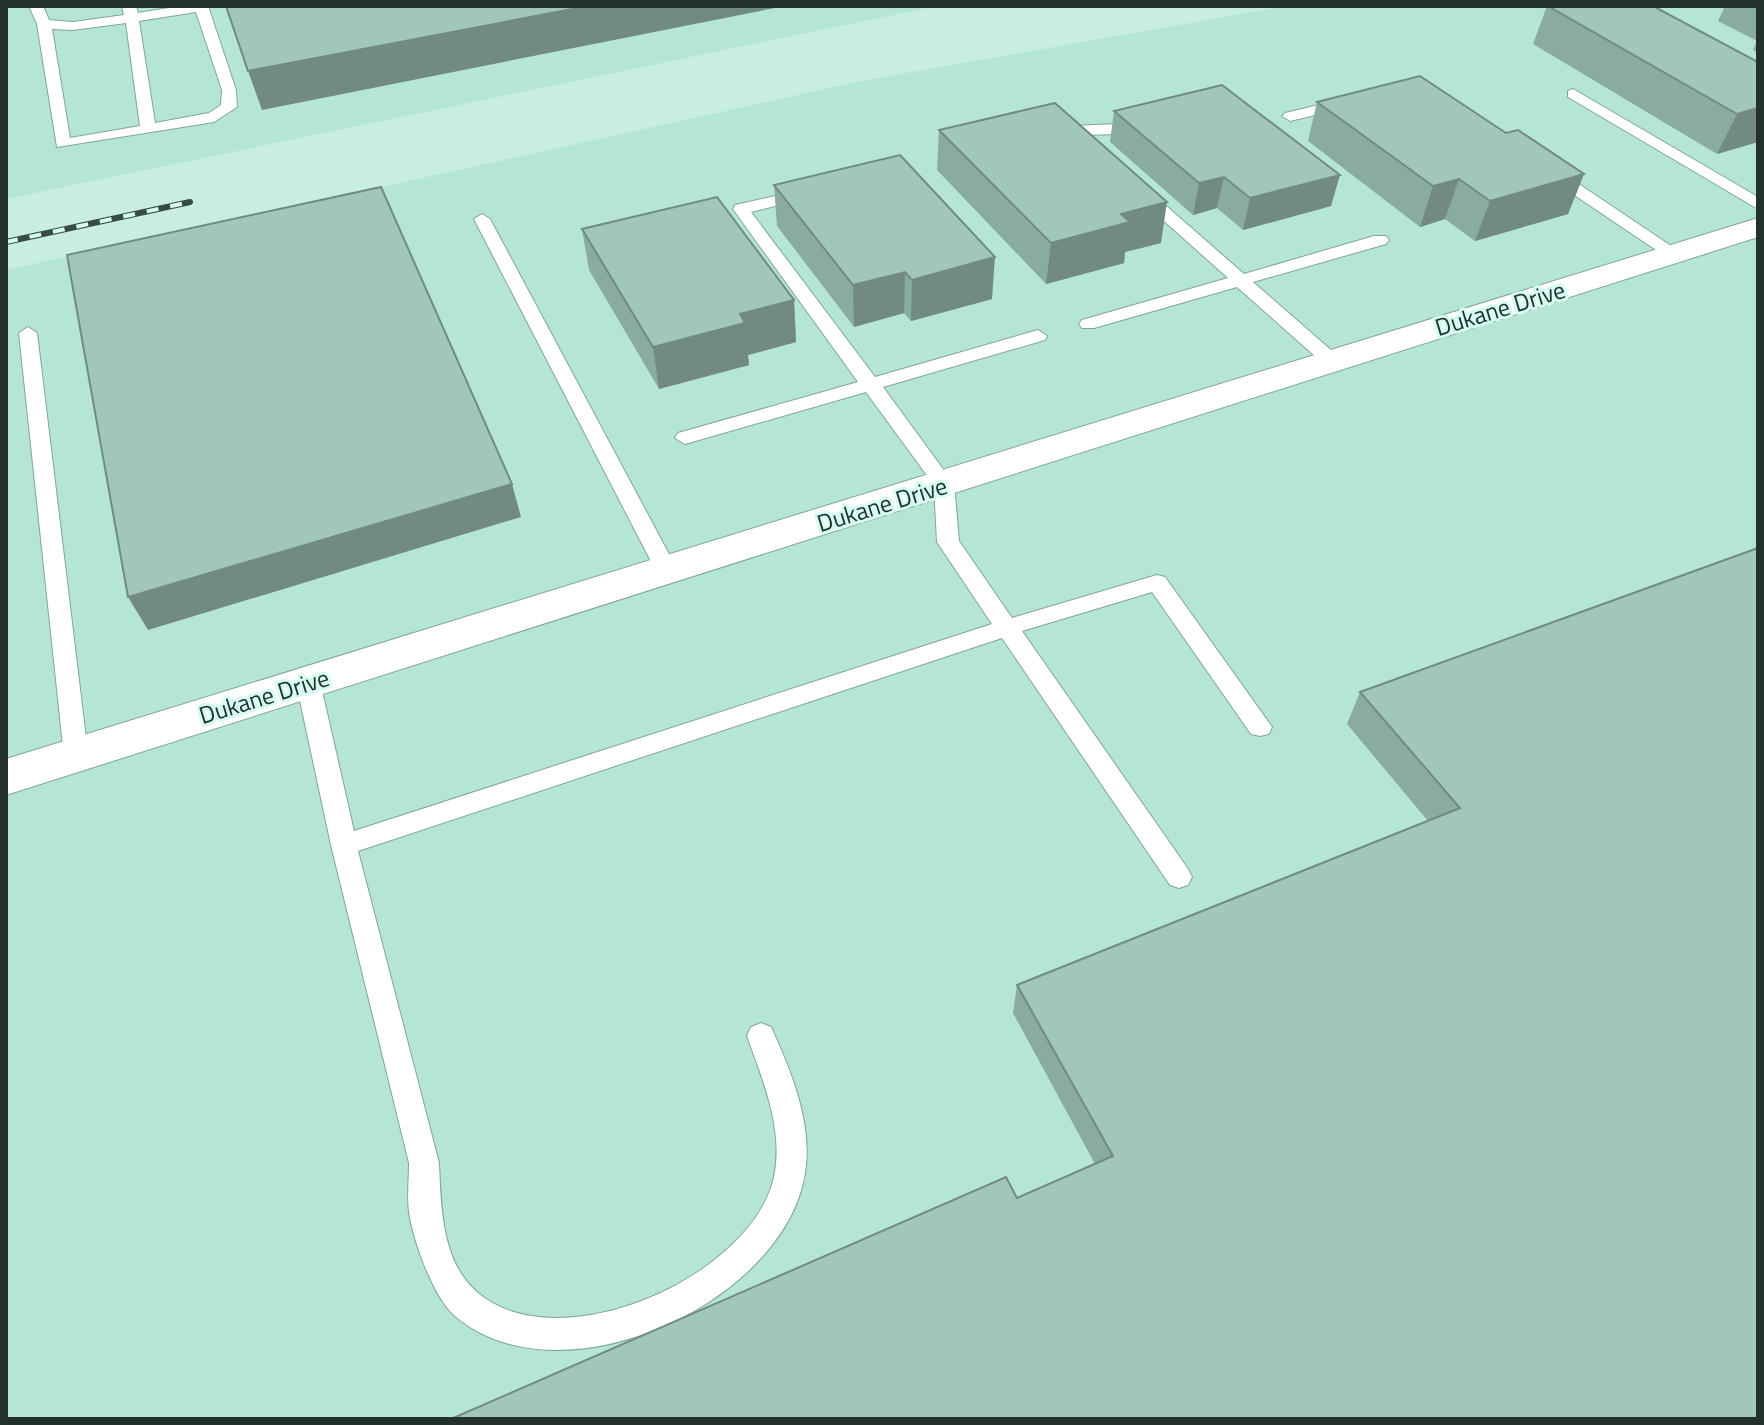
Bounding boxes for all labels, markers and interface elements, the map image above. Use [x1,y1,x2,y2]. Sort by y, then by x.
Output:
street label: Dukane Drive [1430,271,1570,345]
street label: Dukane Drive [812,467,952,541]
street label: Dukane Drive [194,659,334,733]

